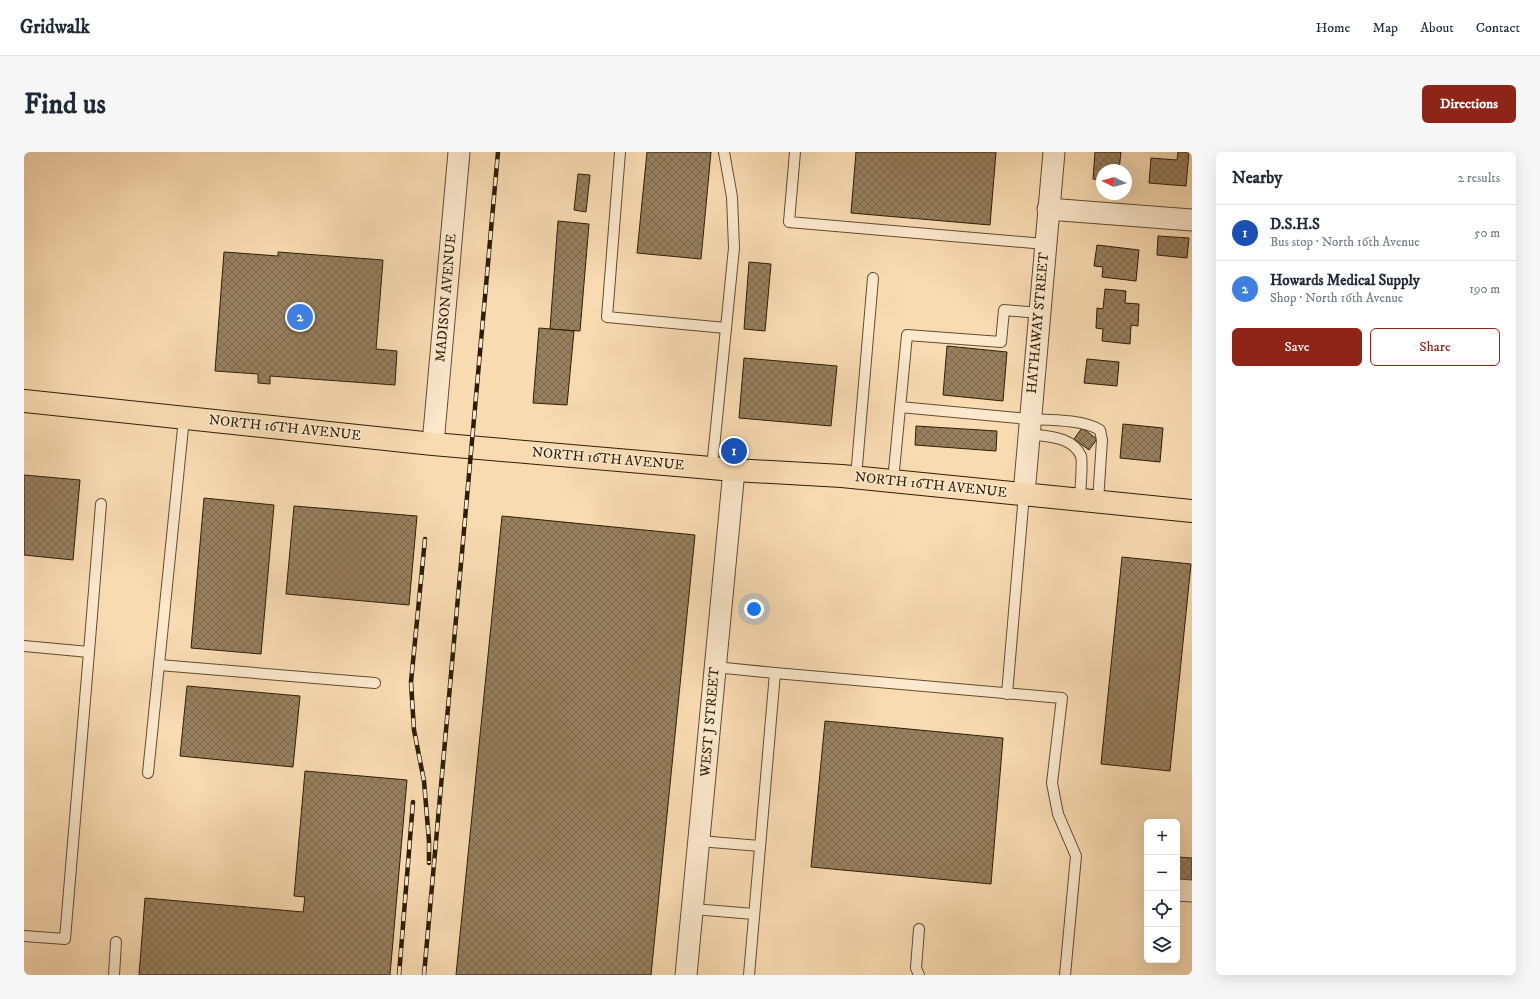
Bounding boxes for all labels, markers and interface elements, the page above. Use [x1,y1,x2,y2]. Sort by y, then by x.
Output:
text: Gridwalk [20,16,90,39]
text: Home [1316,19,1350,37]
text: Map [1372,19,1398,37]
text: About [1420,19,1454,37]
text: Contact [1476,19,1520,37]
button: Directions [1422,85,1516,123]
text: Find us [24,87,106,122]
north arrow [1096,164,1132,200]
text: Nearby [1232,167,1282,189]
text: 2 results [1458,170,1500,186]
text: D.S.H.S [1270,215,1320,234]
text: 1 [1243,225,1247,241]
text: 50 m [1474,225,1500,241]
street label: MADISON AVENUE [431,233,461,363]
text: Bus stop · North 16th Avenue [1270,234,1420,250]
street label: HATHAWAY STREET [1023,251,1053,394]
text: Howards Medical Supply [1270,271,1420,290]
text: 2 [1242,281,1248,297]
text: 190 m [1469,281,1500,297]
text: Shop · North 16th Avenue [1270,290,1403,306]
pin: 2 [287,302,313,332]
button: Save [1232,328,1362,366]
button: Share [1370,328,1500,366]
street label: NORTH 16TH AVENUE [208,411,362,445]
pin: 1 [721,436,747,466]
street label: NORTH 16TH AVENUE [531,443,685,475]
street label: NORTH 16TH AVENUE [854,468,1008,502]
your location [744,599,764,619]
street label: WEST J STREET [696,666,724,779]
map controls [1144,819,1180,963]
button: + [1144,819,1180,855]
button: − [1144,855,1180,891]
button: locate [1144,891,1180,927]
button: layers [1144,927,1180,963]

